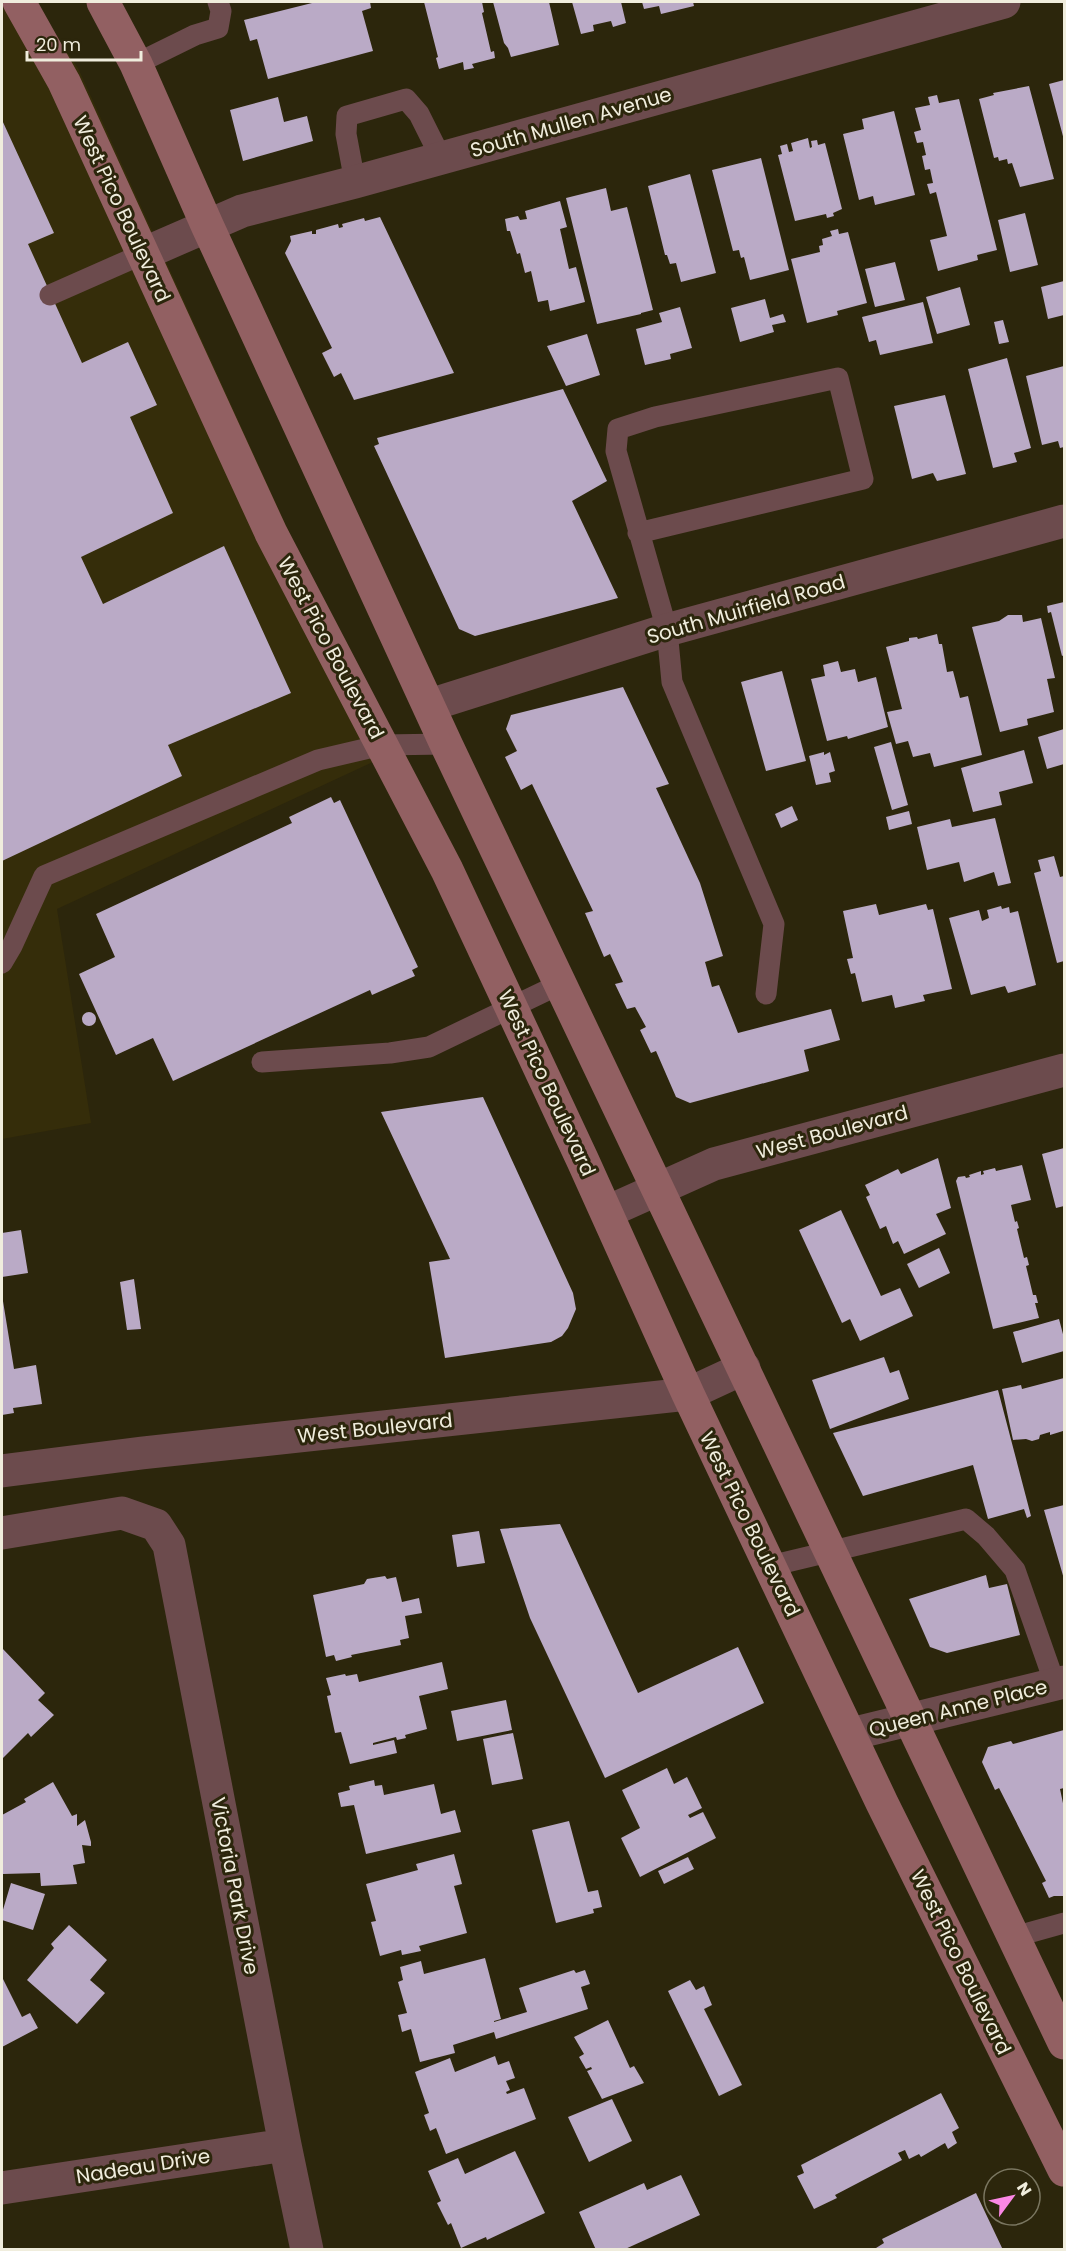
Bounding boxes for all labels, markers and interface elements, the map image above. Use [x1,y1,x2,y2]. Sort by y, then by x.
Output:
scale bar [27,24,141,62]
text: 20 m [36,32,81,57]
street label: South Mullen Avenue [467,80,675,164]
street label: West Pico Boulevard [66,111,178,307]
street label: West Pico Boulevard [271,552,391,744]
street label: South Muirfield Road [644,567,848,651]
street label: West Pico Boulevard [491,985,603,1181]
street label: West Boulevard [753,1098,911,1166]
street label: West Boulevard [296,1406,454,1450]
street label: West Pico Boulevard [693,1427,807,1621]
street label: Queen Anne Place [866,1672,1050,1744]
street label: Victoria Park Drive [204,1795,266,1977]
street label: West Pico Boulevard [904,1865,1018,2059]
street label: Nadeau Drive [74,2142,212,2190]
north arrow [982,2167,1042,2227]
text: N [1011,2178,1037,2200]

